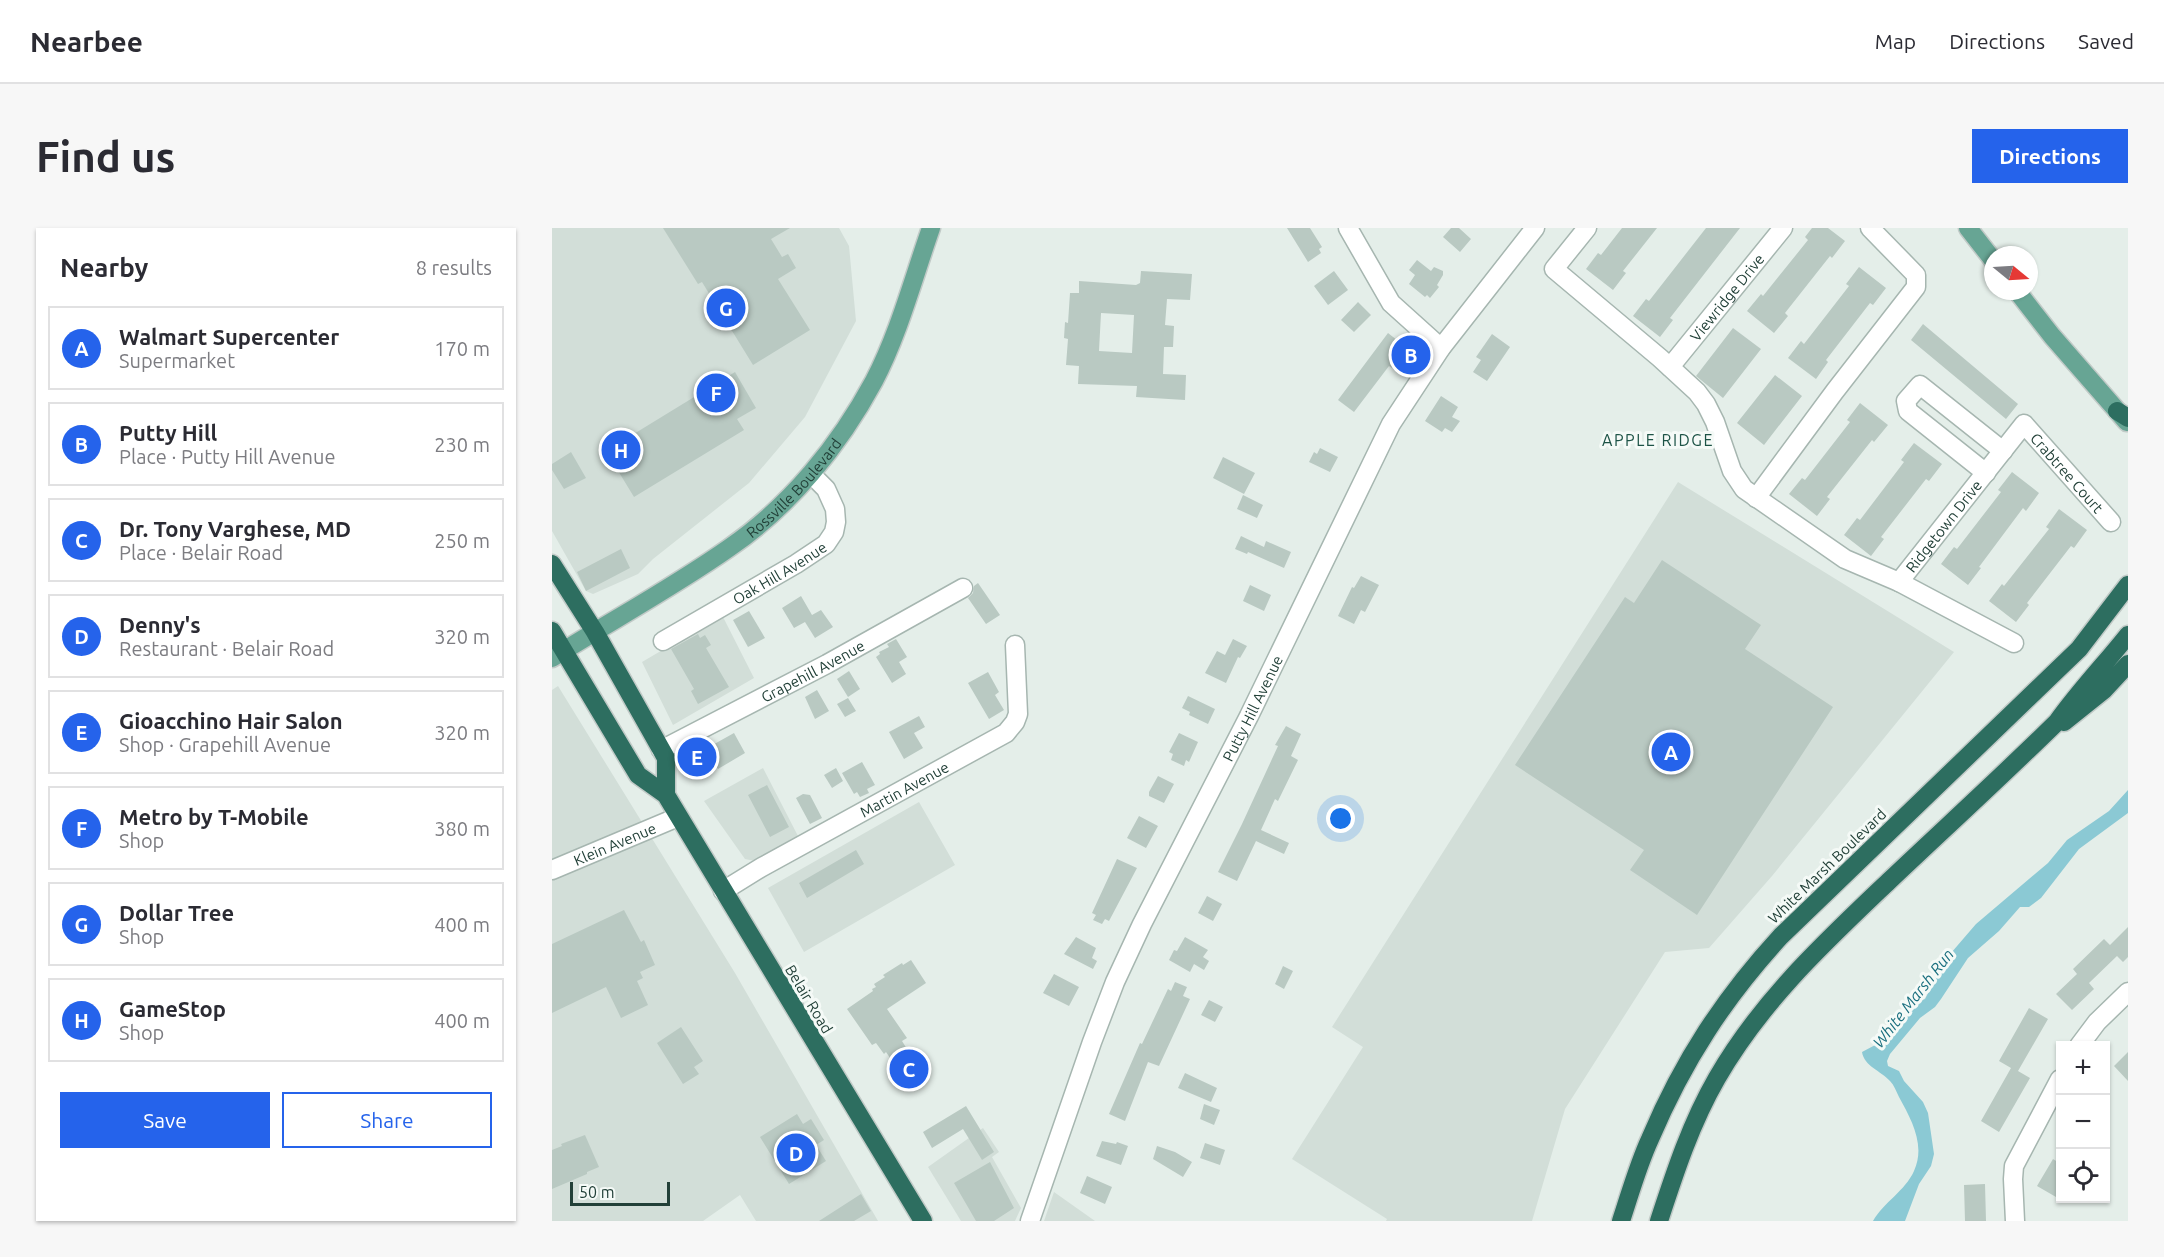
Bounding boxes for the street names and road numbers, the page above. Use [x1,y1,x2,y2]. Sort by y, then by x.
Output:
street label: Viewridge Drive [1686,250,1767,344]
street label: Crabtree Court [2027,429,2107,516]
street label: Rossville Boulevard [743,435,844,541]
street label: Ridgetown Drive [1902,477,1985,575]
street label: Oak Hill Avenue [730,538,829,607]
street label: Grapehill Avenue [758,636,867,705]
street label: Putty Hill Avenue [1219,653,1286,764]
street label: Martin Avenue [857,758,951,820]
street label: White Marsh Boulevard [1765,805,1889,927]
street label: Klein Avenue [571,819,658,868]
street label: Belair Road [782,962,836,1036]

